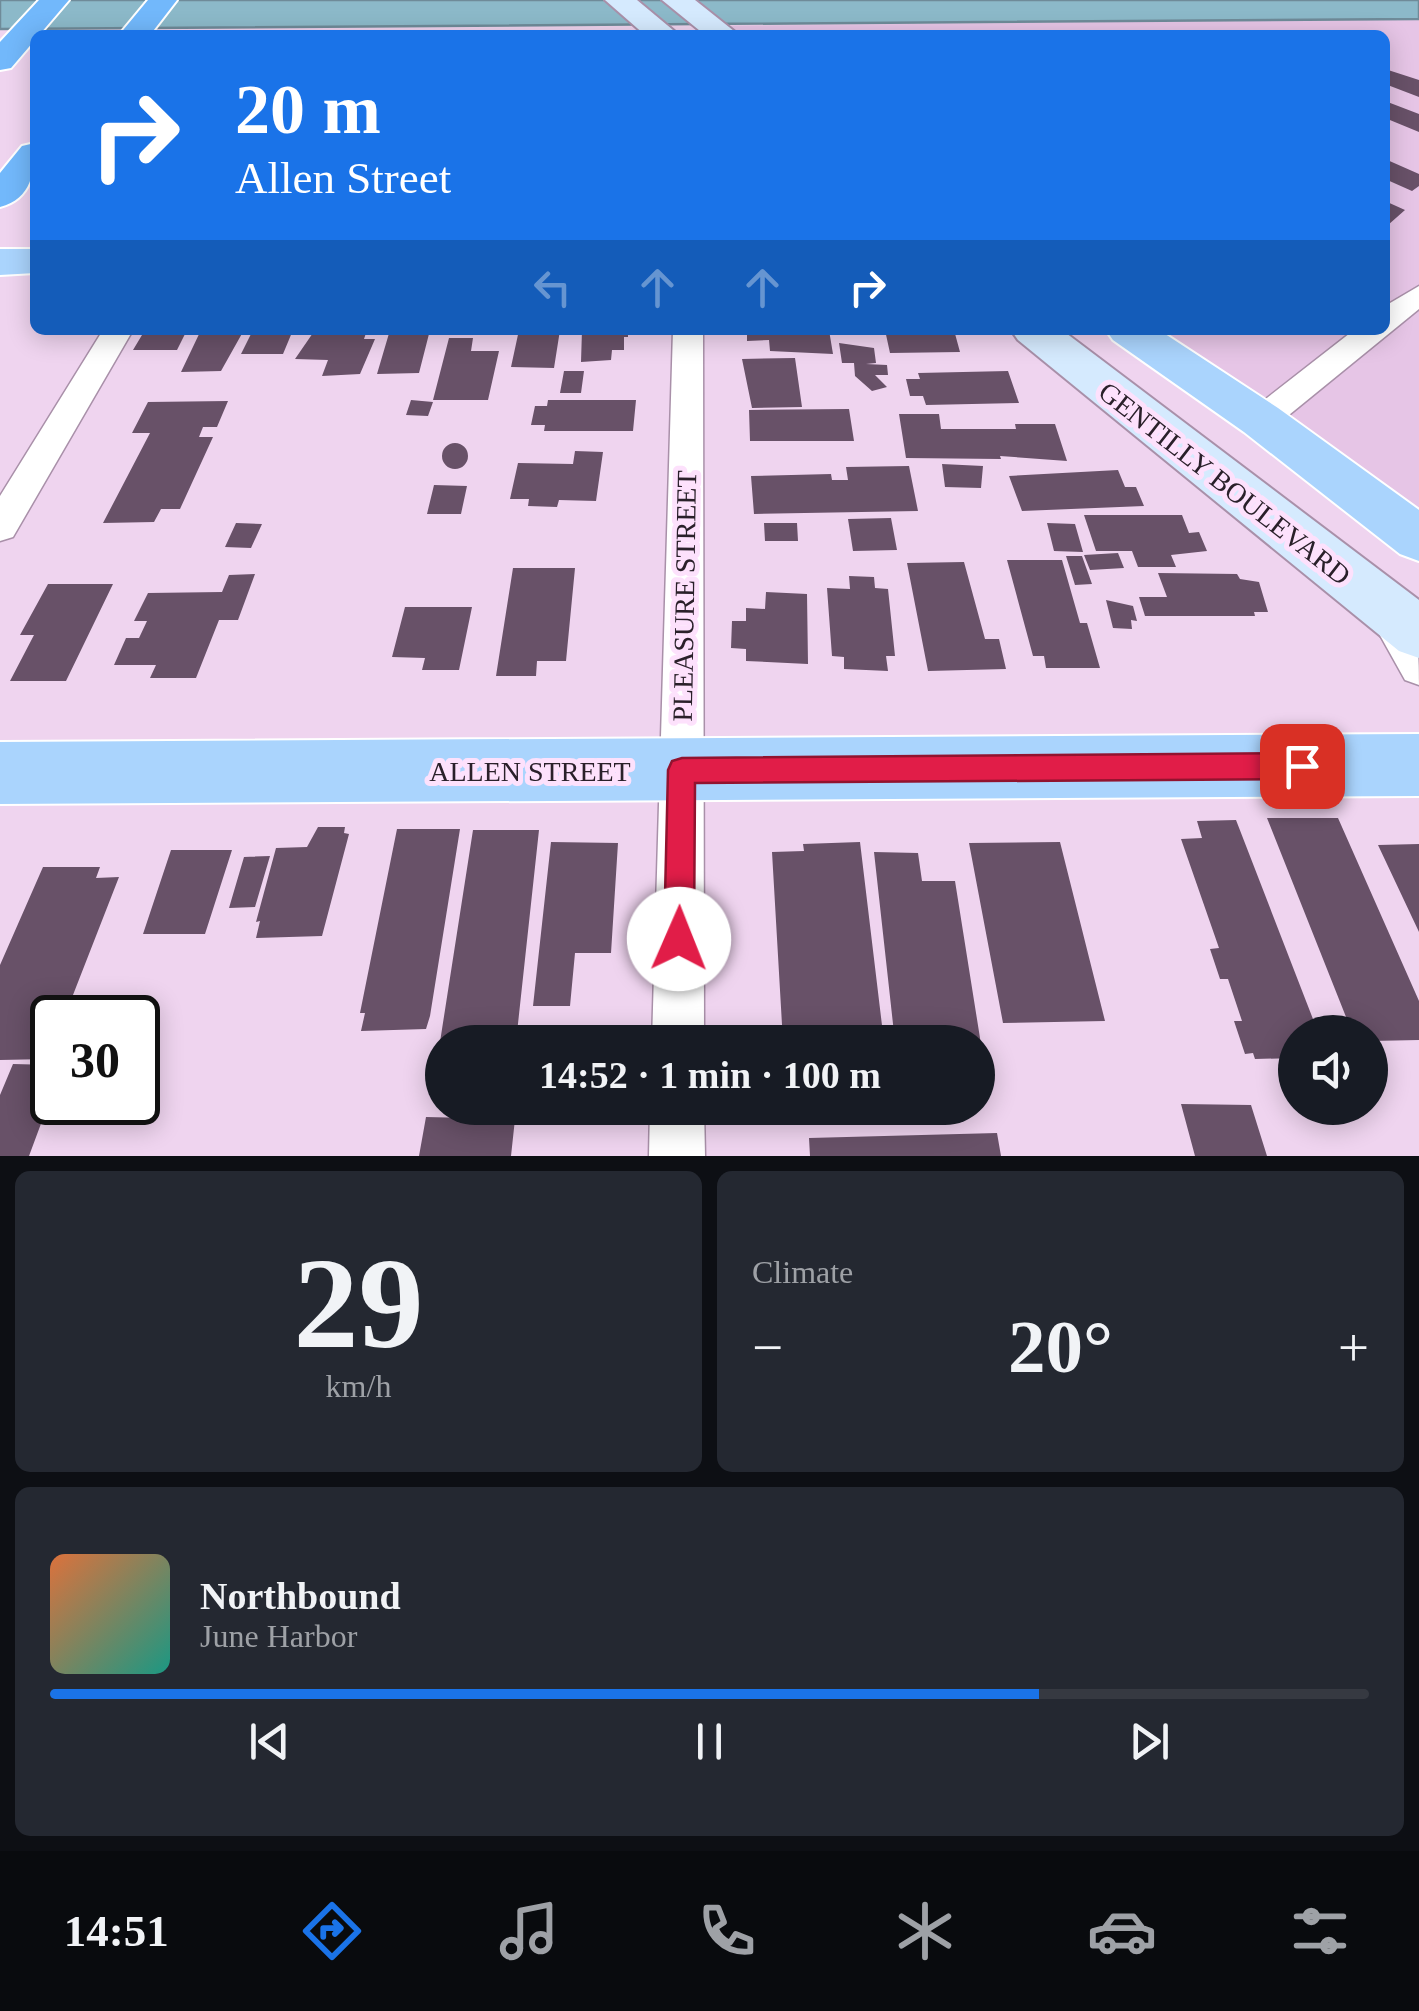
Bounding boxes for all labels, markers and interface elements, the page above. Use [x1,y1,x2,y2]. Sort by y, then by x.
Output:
icon: right [70,70,200,200]
text: 20 m [235,71,381,148]
text: Allen Street [235,153,451,203]
icon: left [525,260,580,315]
icon: ahead [630,260,685,315]
icon: ahead [735,260,790,315]
icon: right [840,260,895,315]
street label: GENTILLY BOULEVARD [1093,376,1357,591]
street label: PLEASURE STREET [667,470,702,722]
pin [1260,724,1345,809]
icon: arrive [1275,739,1330,794]
street label: ALLEN STREET [429,756,631,787]
position arrow [627,887,731,991]
speed limit sign: 30 [30,995,160,1125]
map controls [1278,1015,1388,1125]
button: sound [1278,1015,1388,1125]
text: 14:52 · 1 min · 100 m [539,1054,881,1096]
text: 29 [294,1231,424,1375]
text: Climate [752,1254,853,1290]
text: 20° [1008,1305,1113,1388]
text: − [752,1317,783,1378]
text: + [1338,1317,1369,1378]
text: km/h [326,1368,391,1404]
text: Northbound [200,1575,401,1617]
text: June Harbor [200,1618,357,1654]
icon: previous [242,1714,297,1769]
icon: pause [682,1714,737,1769]
icon: next [1122,1714,1177,1769]
icon: directions [297,1896,367,1966]
icon: music [494,1896,564,1966]
icon: phone [692,1896,762,1966]
icon: climate [890,1896,960,1966]
icon: car [1087,1896,1157,1966]
icon: filters [1285,1896,1355,1966]
text: 14:51 [64,1906,169,1956]

